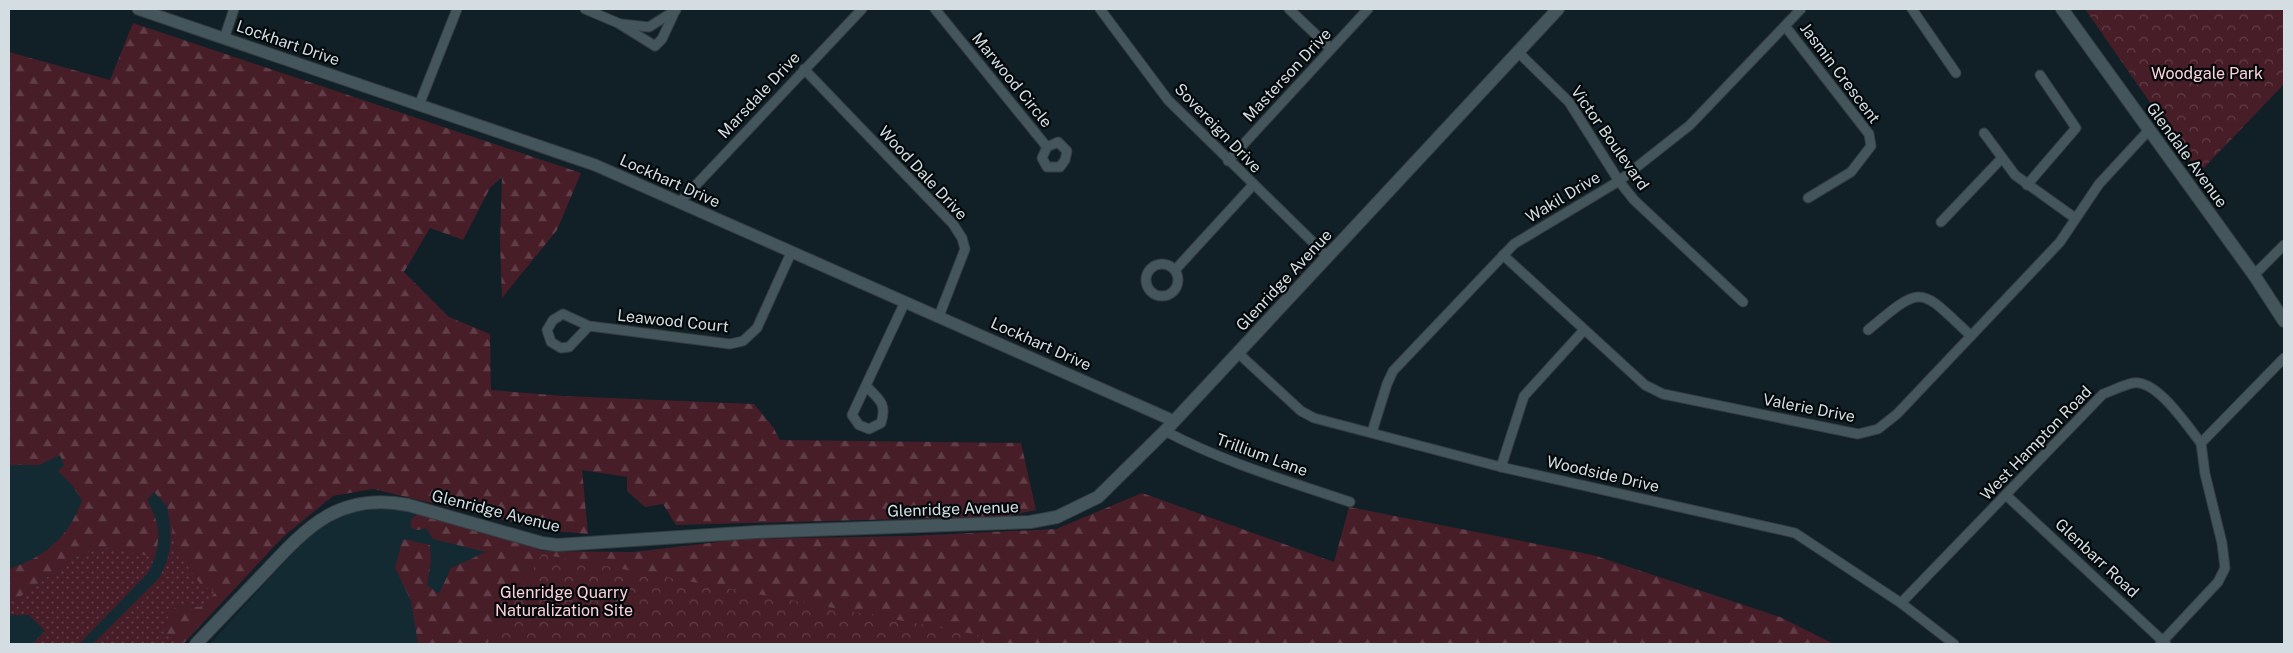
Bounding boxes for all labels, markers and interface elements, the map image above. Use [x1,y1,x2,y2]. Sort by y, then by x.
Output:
street label: Lockhart Drive [234,16,342,70]
street label: Jasmin Crescent [1796,19,1884,127]
street label: Masterson Drive [1239,24,1335,126]
street label: Marwood Circle [968,29,1056,131]
street label: Marsdale Drive [714,48,804,142]
park label: Woodgale Park [2151,64,2263,83]
street label: Sovereign Drive [1171,79,1265,177]
street label: Victor Boulevard [1567,82,1653,194]
street label: Glendale Avenue [2143,99,2231,211]
street label: Wood Dale Drive [875,122,971,224]
street label: Lockhart Drive [617,150,723,212]
street label: Wakil Drive [1522,167,1604,227]
street label: Glenridge Avenue [1232,225,1336,335]
street label: Leawood Court [616,306,730,336]
street label: Lockhart Drive [988,313,1094,375]
street label: West Hampton Road [1976,382,2096,504]
street label: Valerie Drive [1761,390,1857,426]
street label: Trillium Lane [1214,430,1310,480]
street label: Woodside Drive [1545,452,1661,496]
street label: Glenridge Avenue [430,486,562,536]
street label: Glenridge Avenue [887,497,1019,521]
street label: Glenbarr Road [2051,515,2143,601]
park label: Glenridge Quarry Naturalization Site [495,583,633,620]

